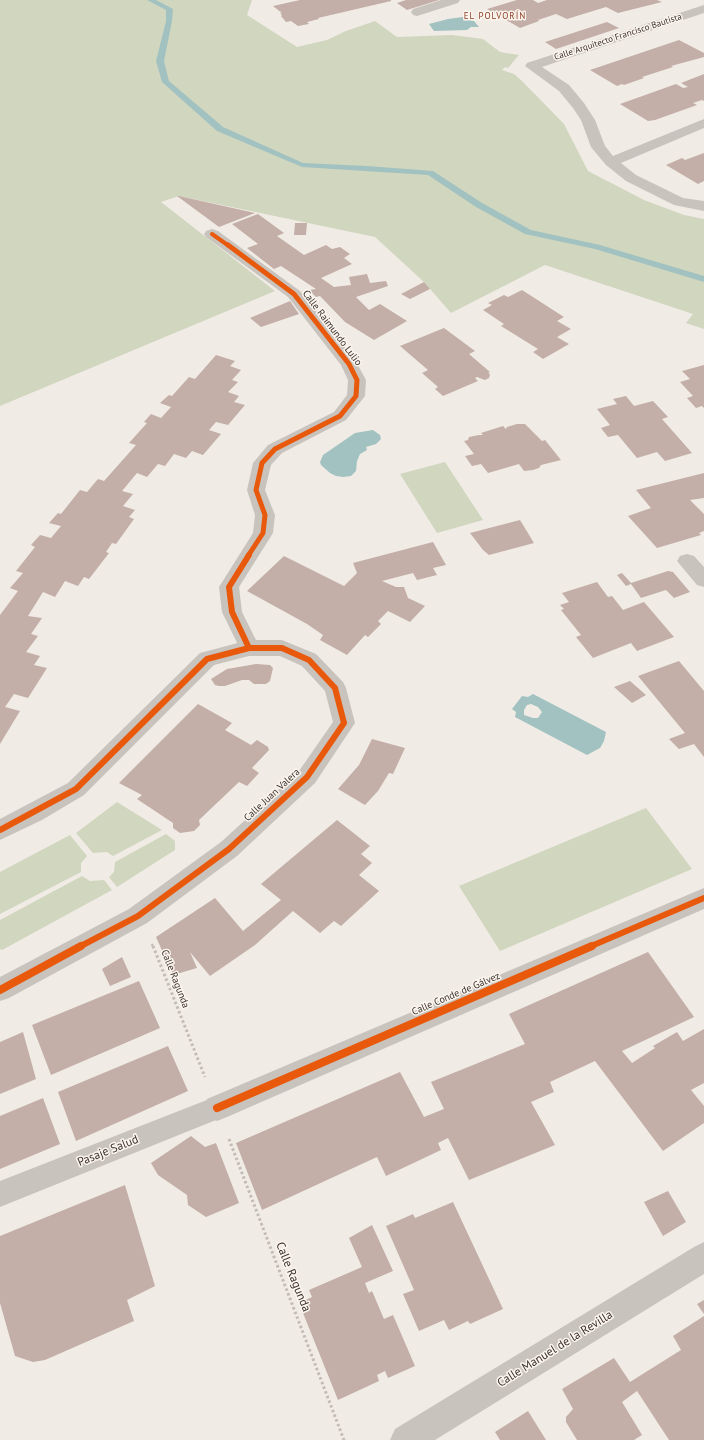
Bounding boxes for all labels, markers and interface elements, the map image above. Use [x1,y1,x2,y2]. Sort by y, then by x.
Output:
district label: EL POLVORÍN [464,11,526,21]
street label: Calle Arquitecto Francisco Bautista [553,11,683,63]
street label: Calle Raimundo Lulio [300,288,364,368]
street label: Calle Juan Valera [242,766,302,824]
street label: Calle Ragunda [158,948,192,1010]
street label: Calle Conde de Gálvez [410,970,502,1018]
street label: Pasaje Salud [75,1132,141,1170]
street label: Calle Ragunda [273,1240,313,1314]
street label: Calle Manuel de la Revilla [495,1308,615,1390]

